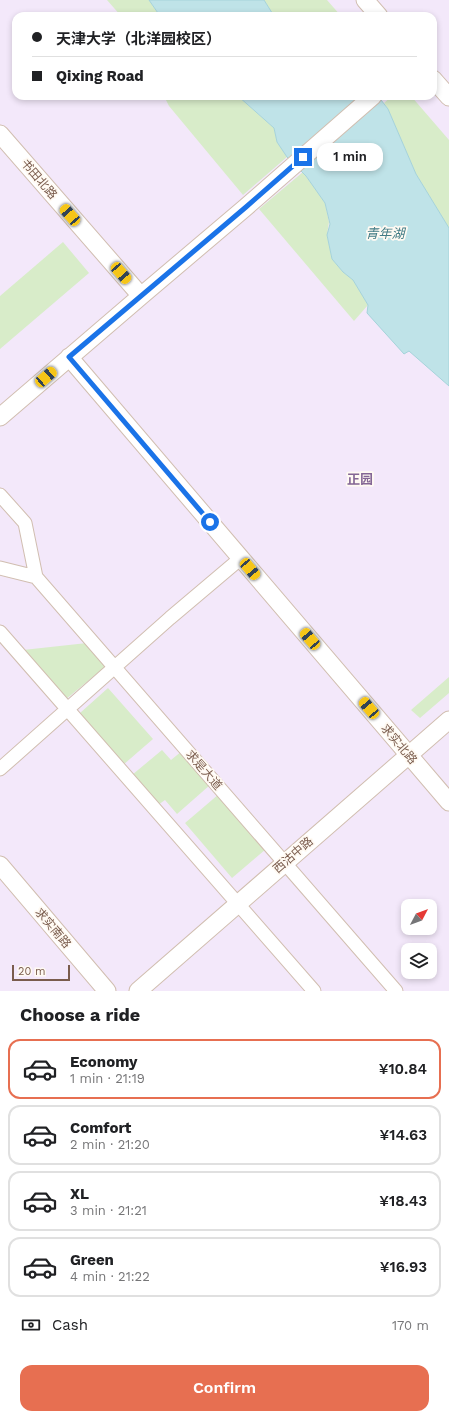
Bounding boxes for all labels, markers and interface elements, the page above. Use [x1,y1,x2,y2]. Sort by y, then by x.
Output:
text: 天津大学（北洋园校区） [56,30,221,48]
text: Qixing Road [56,67,144,85]
callout: 1 min [317,143,383,171]
route end [294,148,312,166]
text: 1 min [333,149,367,164]
street label: 书田北路 [18,156,60,202]
car [58,202,82,228]
water label: 青年湖 [365,226,406,241]
car [109,260,133,286]
car [33,365,59,389]
district label: 正园 [347,472,373,487]
route start [201,513,219,531]
car [238,556,262,582]
car [298,626,322,652]
car [357,695,381,721]
street label: 求实北路 [378,721,420,767]
street label: 求是大道 [183,747,225,793]
street label: 西沽中路 [270,834,316,876]
north arrow [401,899,437,935]
map controls [401,899,437,979]
street label: 求实南路 [32,905,74,951]
button: layers [401,943,437,979]
scale bar [12,963,70,982]
text: 20 m [18,965,46,978]
text: Choose a ride [20,1004,140,1025]
icon: car [22,1051,58,1087]
text: Economy [70,1053,137,1071]
text: ¥10.84 [379,1060,427,1078]
text: 1 min · 21:19 [70,1071,145,1086]
icon: car [22,1117,58,1153]
text: Comfort [70,1119,131,1137]
text: ¥14.63 [380,1126,427,1144]
text: 2 min · 21:20 [70,1137,150,1152]
icon: car [22,1183,58,1219]
text: XL [70,1185,89,1203]
text: ¥18.43 [379,1192,427,1210]
text: 3 min · 21:21 [70,1203,147,1218]
icon: car [22,1249,58,1285]
text: Green [70,1251,114,1269]
text: ¥16.93 [380,1258,427,1276]
text: 4 min · 21:22 [70,1269,150,1284]
icon: cash [20,1314,42,1336]
text: Cash [52,1316,88,1334]
text: 170 m [392,1318,429,1333]
button: Confirm [20,1365,429,1411]

